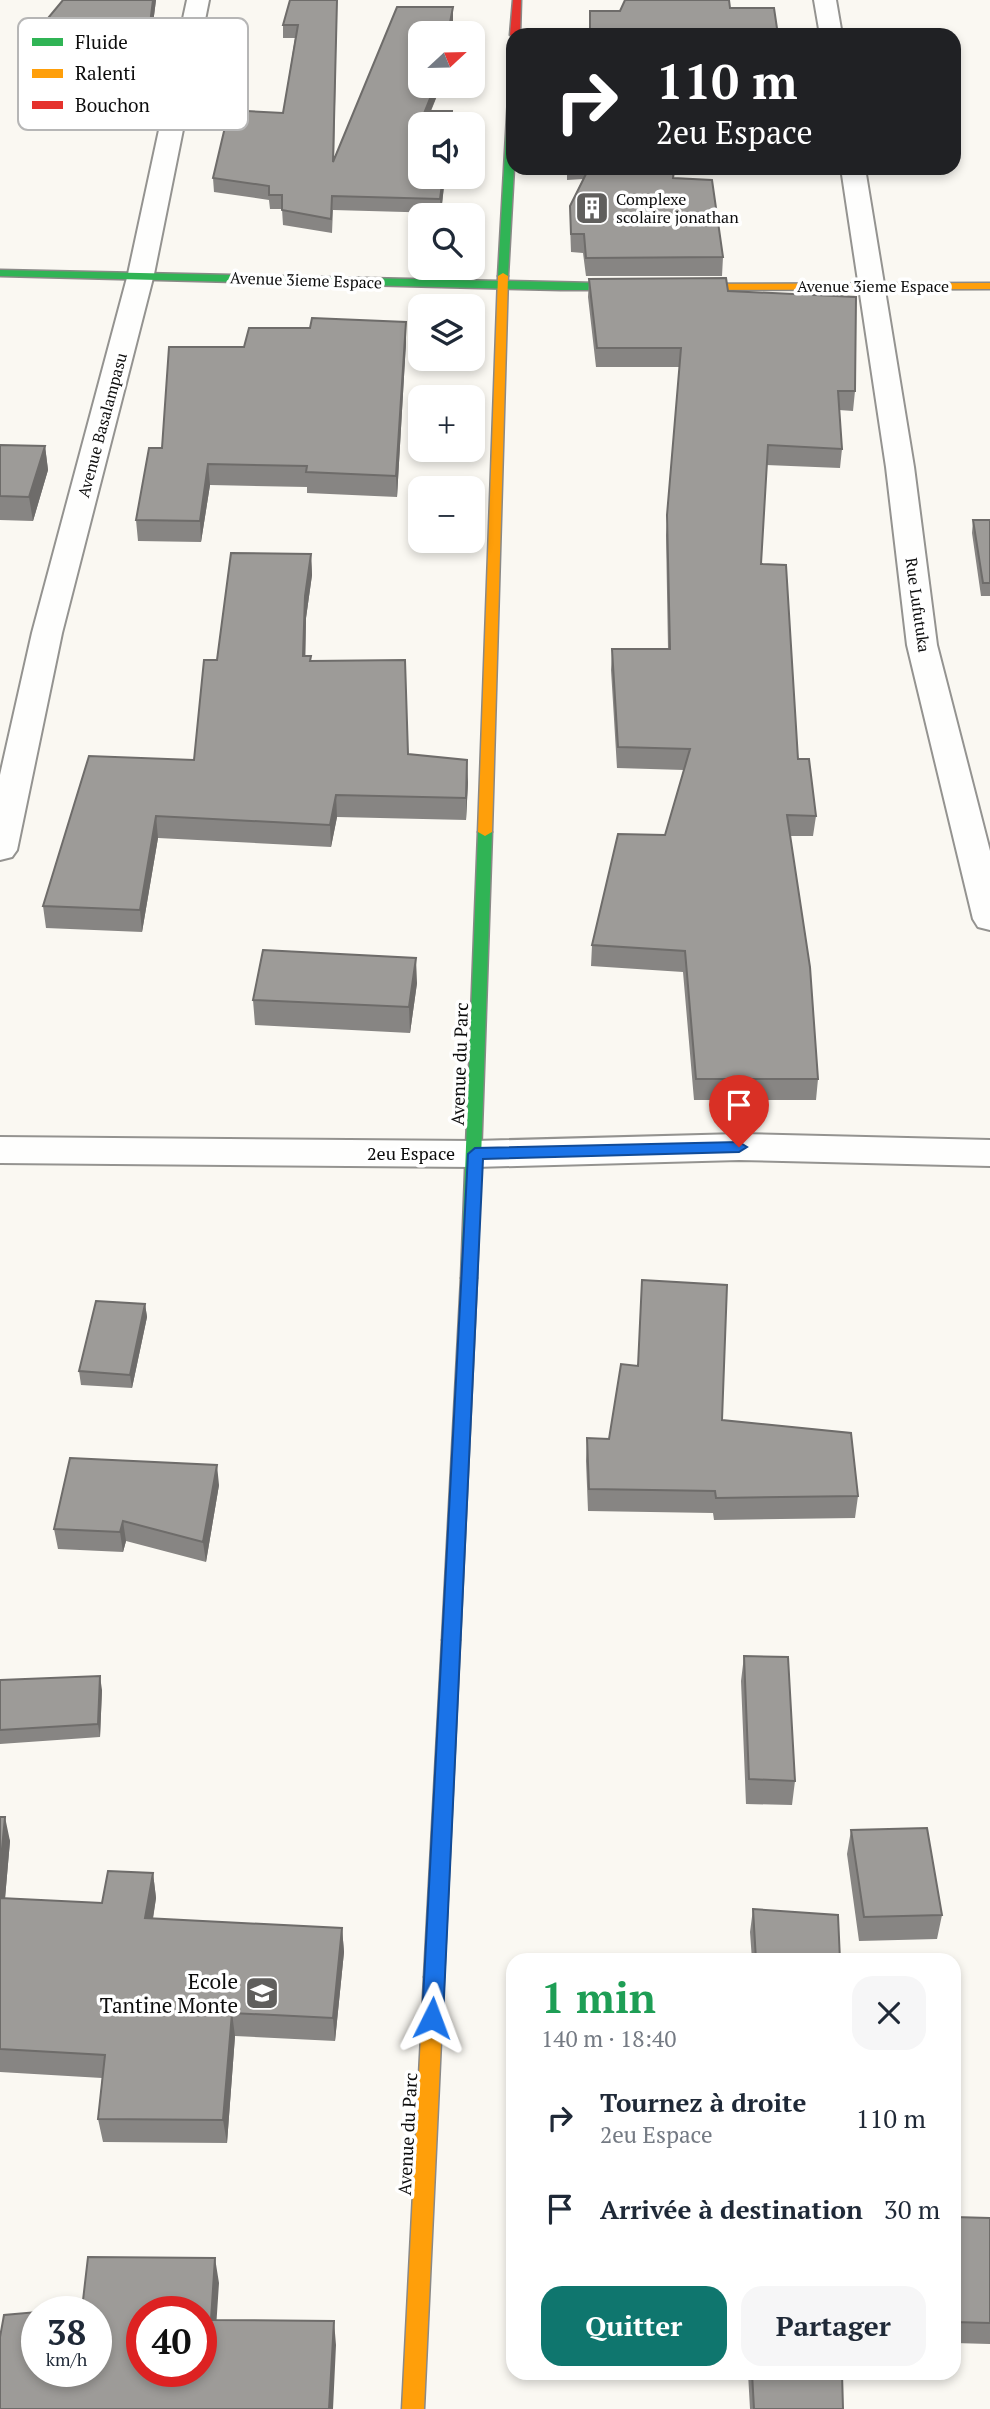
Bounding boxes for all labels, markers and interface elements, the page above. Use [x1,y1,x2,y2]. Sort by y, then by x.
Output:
legend [18,18,248,130]
north arrow [408,21,485,98]
map controls [408,21,485,553]
text: Fluide [75,29,128,54]
text: 110 m [656,48,798,113]
icon: right [541,56,632,147]
text: Ralenti [75,60,136,85]
text: Bouchon [75,92,150,117]
text: 2eu Espace [656,111,812,153]
button: sound [408,112,485,189]
place label: Complexe scolaire jonathan [616,188,739,228]
building icon: Complexe scolaire jonathan [573,189,611,227]
button: search [408,203,485,280]
street label: Avenue 3ieme Espace [230,266,382,294]
street label: Avenue 3ieme Espace [797,275,949,297]
button: layers [408,294,485,371]
street label: Avenue Basalampasu [72,350,132,500]
button: + [408,385,485,462]
button: − [408,476,485,553]
street label: Rue Lufutuka [900,556,936,654]
street label: Avenue du Parc [445,1002,473,1126]
pin [709,1075,769,1147]
icon: arrive [720,1086,758,1124]
street label: 2eu Espace [367,1141,455,1165]
place label: Ecole Tantine Monte [100,1967,238,2019]
text: 1 min [541,1969,656,2025]
school or university icon: Ecole Tantine Monte [243,1974,281,2012]
button: close [852,1976,926,2050]
position arrow [395,1981,469,2055]
text: 140 m · 18:40 [541,2023,676,2054]
street label: Avenue du Parc [392,2072,422,2196]
text: Tournez à droite [600,2085,806,2119]
icon: right [541,2099,579,2137]
text: 110 m [856,2101,926,2135]
text: 2eu Espace [600,2119,712,2150]
icon: arrive [541,2190,579,2228]
text: Arrivée à destination [600,2192,863,2226]
text: 30 m [884,2192,940,2226]
button: Quitter [541,2286,727,2366]
button: Partager [741,2286,926,2366]
speed limit sign: 40 [126,2296,217,2387]
text: 38 [47,2309,86,2355]
text: km/h [46,2347,87,2371]

